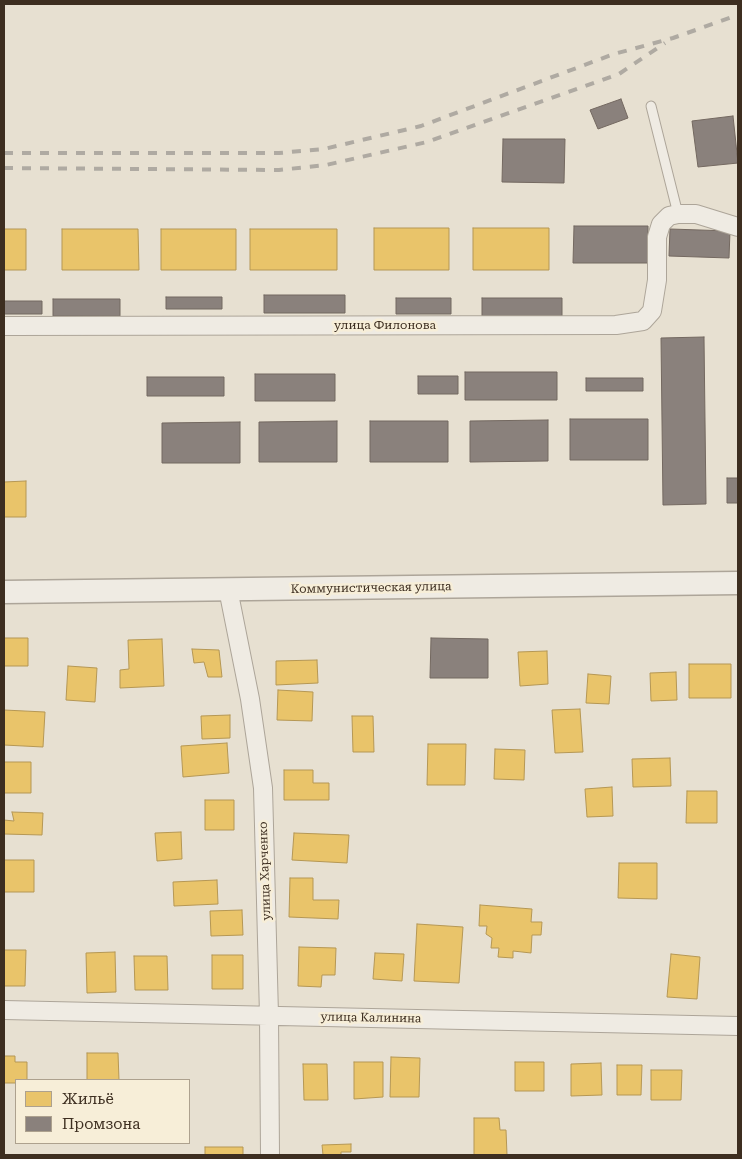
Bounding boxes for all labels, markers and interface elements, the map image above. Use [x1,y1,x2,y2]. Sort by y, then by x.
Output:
street label: улица Филонова [334,318,436,332]
street label: Коммунистическая улица [290,579,452,597]
street label: улица Харченко [256,821,274,921]
street label: улица Калинина [321,1010,421,1026]
legend [15,1079,190,1144]
text: Жильё [62,1090,114,1108]
text: Промзона [62,1115,140,1133]

